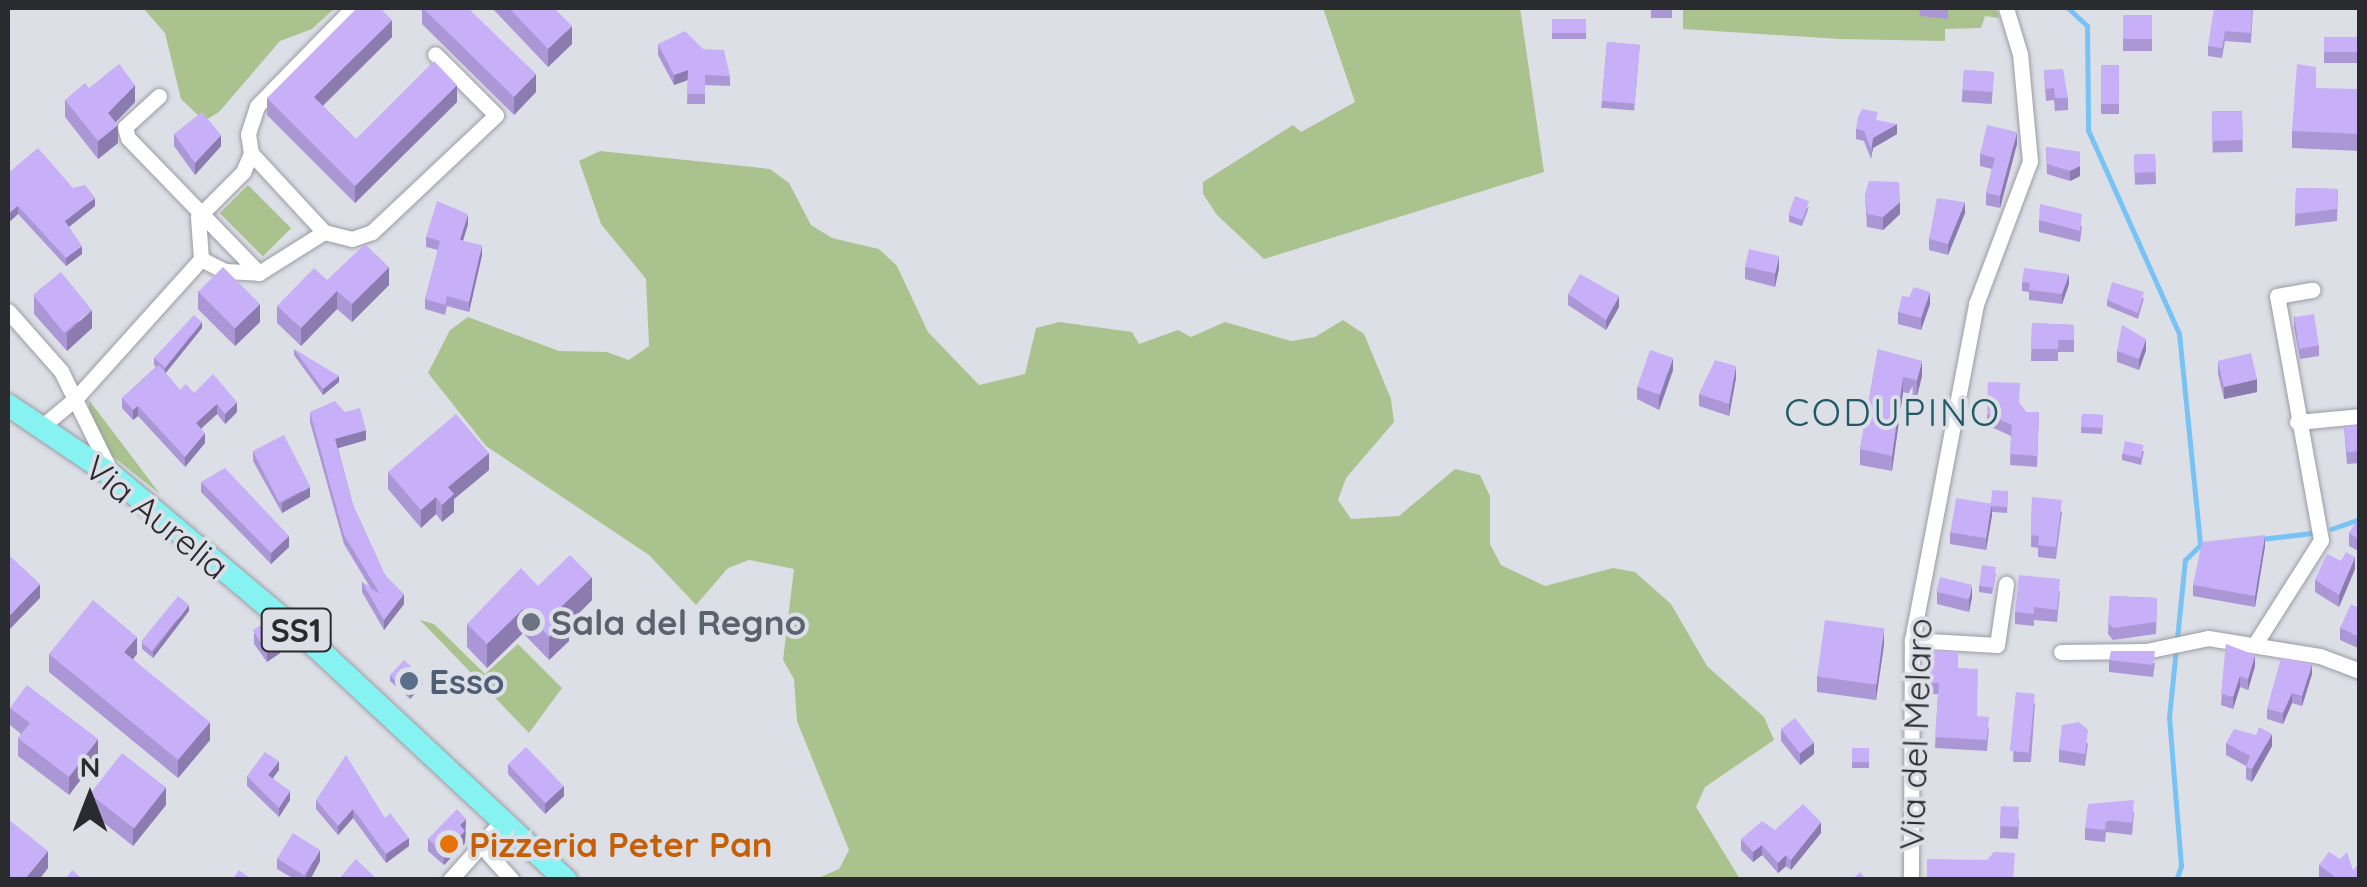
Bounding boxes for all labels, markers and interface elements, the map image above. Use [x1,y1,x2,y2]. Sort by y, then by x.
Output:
district label: CODUPINO [1784,390,2002,436]
street label: Via Aurelia [77,446,237,588]
place label: Sala del Regno [551,601,806,643]
road number: SS1 [258,603,334,657]
marker: Sala del Regno [520,611,542,633]
street label: Via del Melaro [1890,617,1940,851]
place label: Esso [429,660,505,702]
marker: Esso [398,670,420,692]
north arrow [40,747,140,847]
text: N [80,749,100,784]
place label: Pizzeria Peter Pan [469,823,773,865]
marker: Pizzeria Peter Pan [438,833,460,855]

